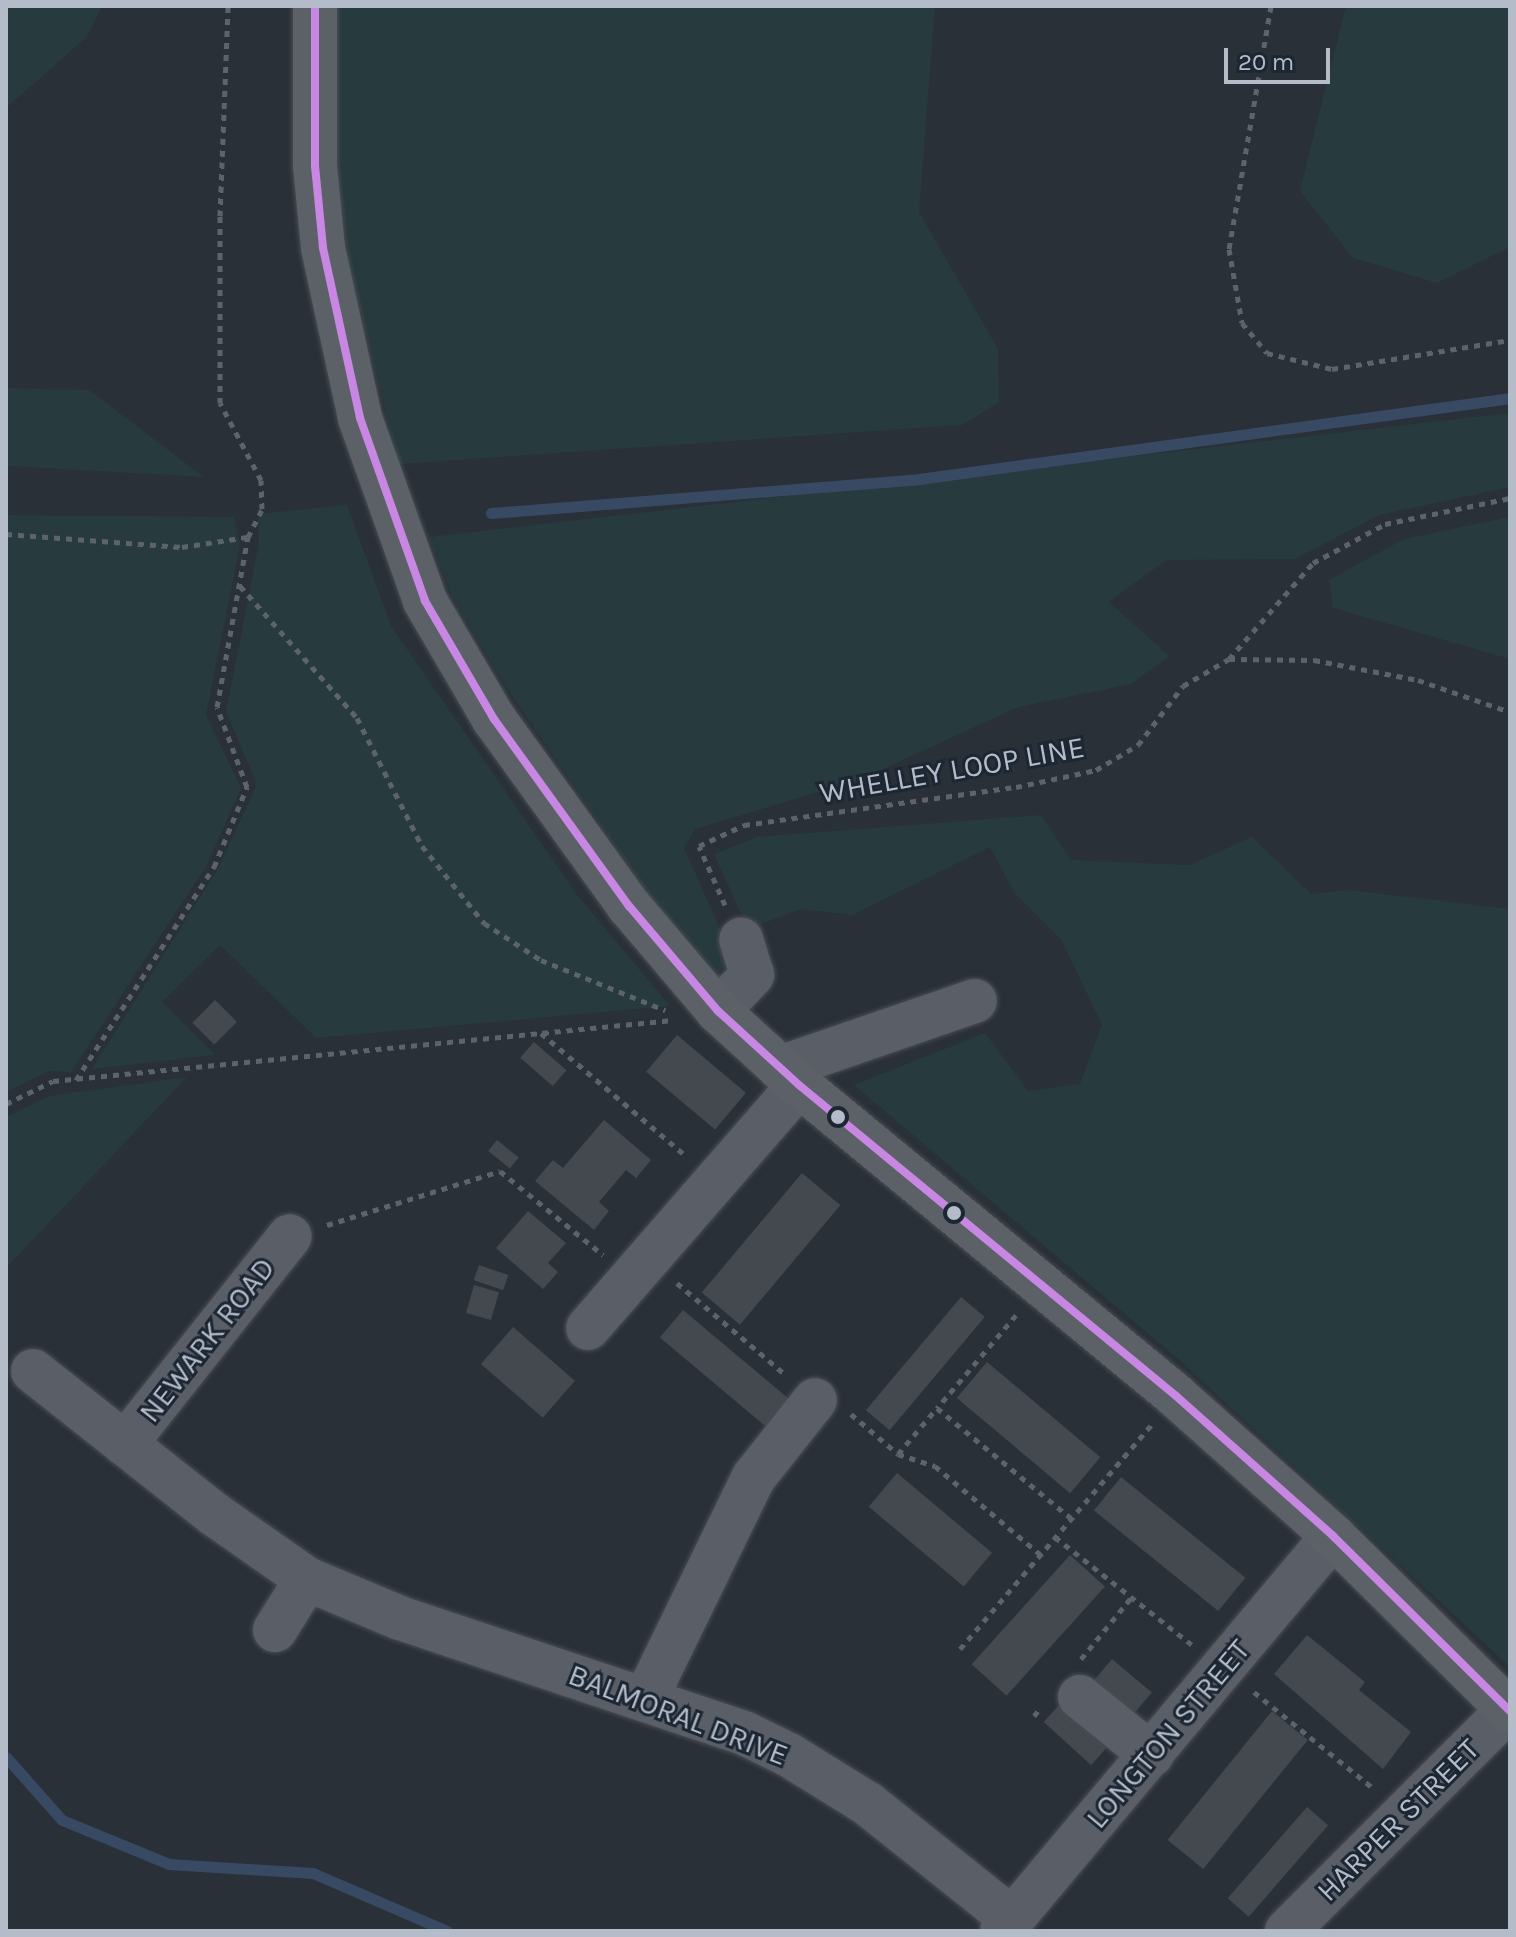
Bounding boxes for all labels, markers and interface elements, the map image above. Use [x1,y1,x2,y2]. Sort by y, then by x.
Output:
scale bar [1228,32,1334,82]
text: 20 m [1238,48,1294,76]
street label: WHELLEY LOOP LINE [817,729,1087,811]
unlabelled marker [830,1109,846,1125]
unlabelled marker [946,1205,962,1221]
street label: NEWARK ROAD [132,1251,282,1429]
street label: LONGTON STREET [1079,1632,1257,1836]
street label: BALMORAL DRIVE [563,1657,793,1773]
street label: HARPER STREET [1309,1731,1487,1909]

